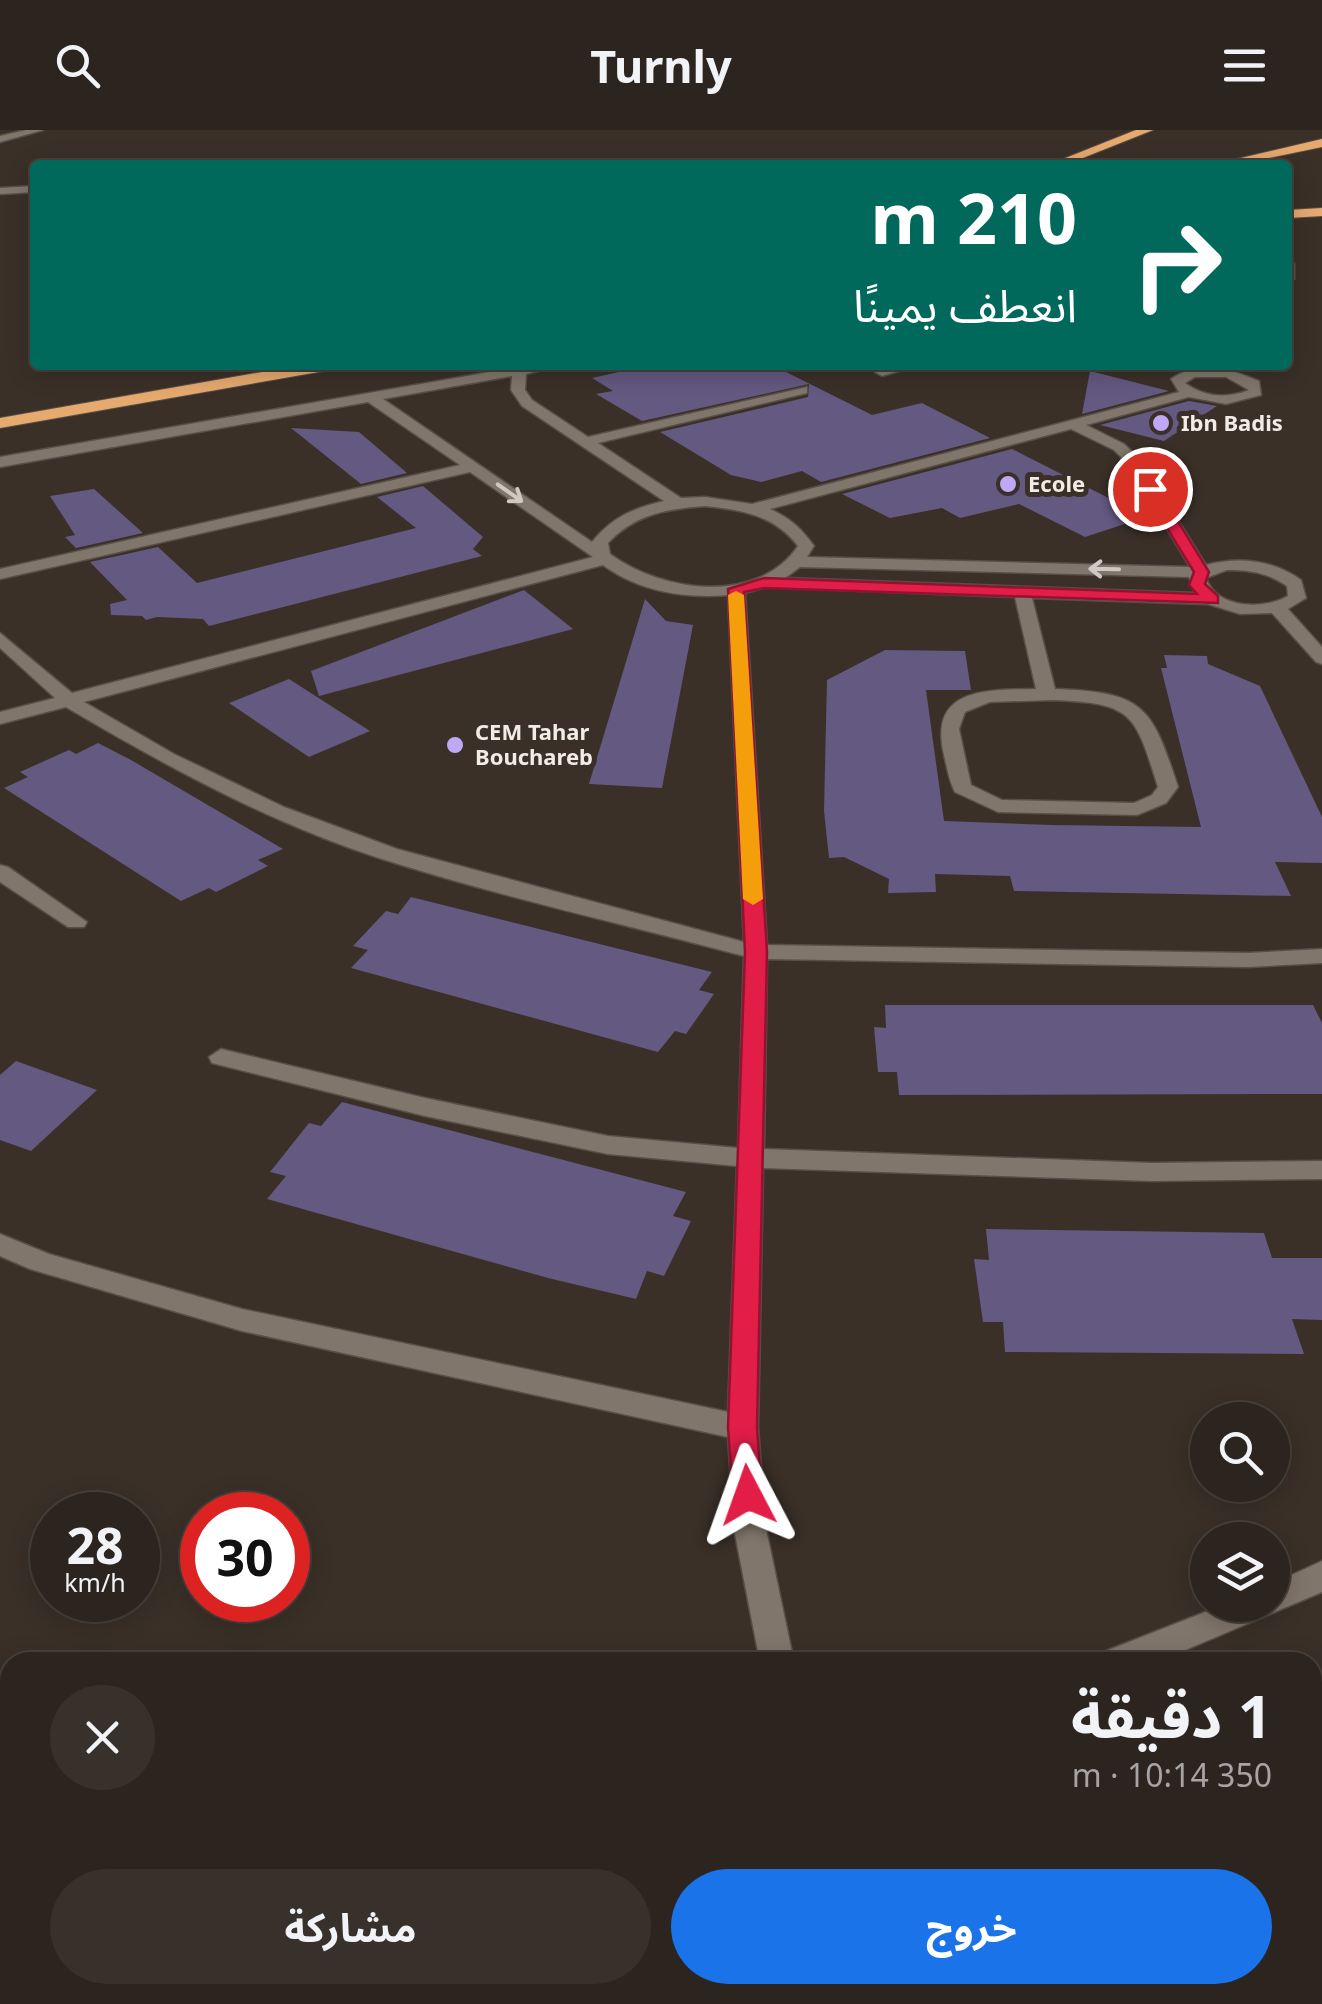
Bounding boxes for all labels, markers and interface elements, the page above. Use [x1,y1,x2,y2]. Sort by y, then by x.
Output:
text: Turnly [590,35,732,96]
icon: search [50,38,105,93]
icon: menu [1217,38,1272,93]
text: 210 m [870,169,1077,265]
icon: right [1112,200,1242,330]
text: انعطف يمينًا [853,274,1077,335]
place label: Ibn Badis [1181,407,1283,437]
marker: Ibn Badis [1150,412,1172,434]
pin [1108,447,1193,532]
icon: arrive [1123,462,1178,517]
place label: Ecole [1028,468,1085,498]
marker: Ecole [997,473,1019,495]
one-way arrow [496,482,524,503]
one-way arrow [1089,560,1121,579]
place label: CEM Tahar Bouchareb [475,716,593,771]
marker: CEM Tahar Bouchareb [444,734,466,756]
map controls [1190,1402,1290,1622]
button: search [1190,1402,1290,1502]
position arrow [696,1443,800,1547]
speed limit sign: 30 [180,1492,310,1622]
text: 28 [66,1511,124,1579]
button: layers [1190,1522,1290,1622]
text: km/h [64,1565,126,1599]
text: 1 دقيقة [1071,1674,1272,1756]
button: close [50,1685,155,1790]
text: 350 m · 10:14 [1072,1753,1272,1796]
button: مشاركة [50,1869,651,1984]
button: خروج [671,1869,1272,1984]

